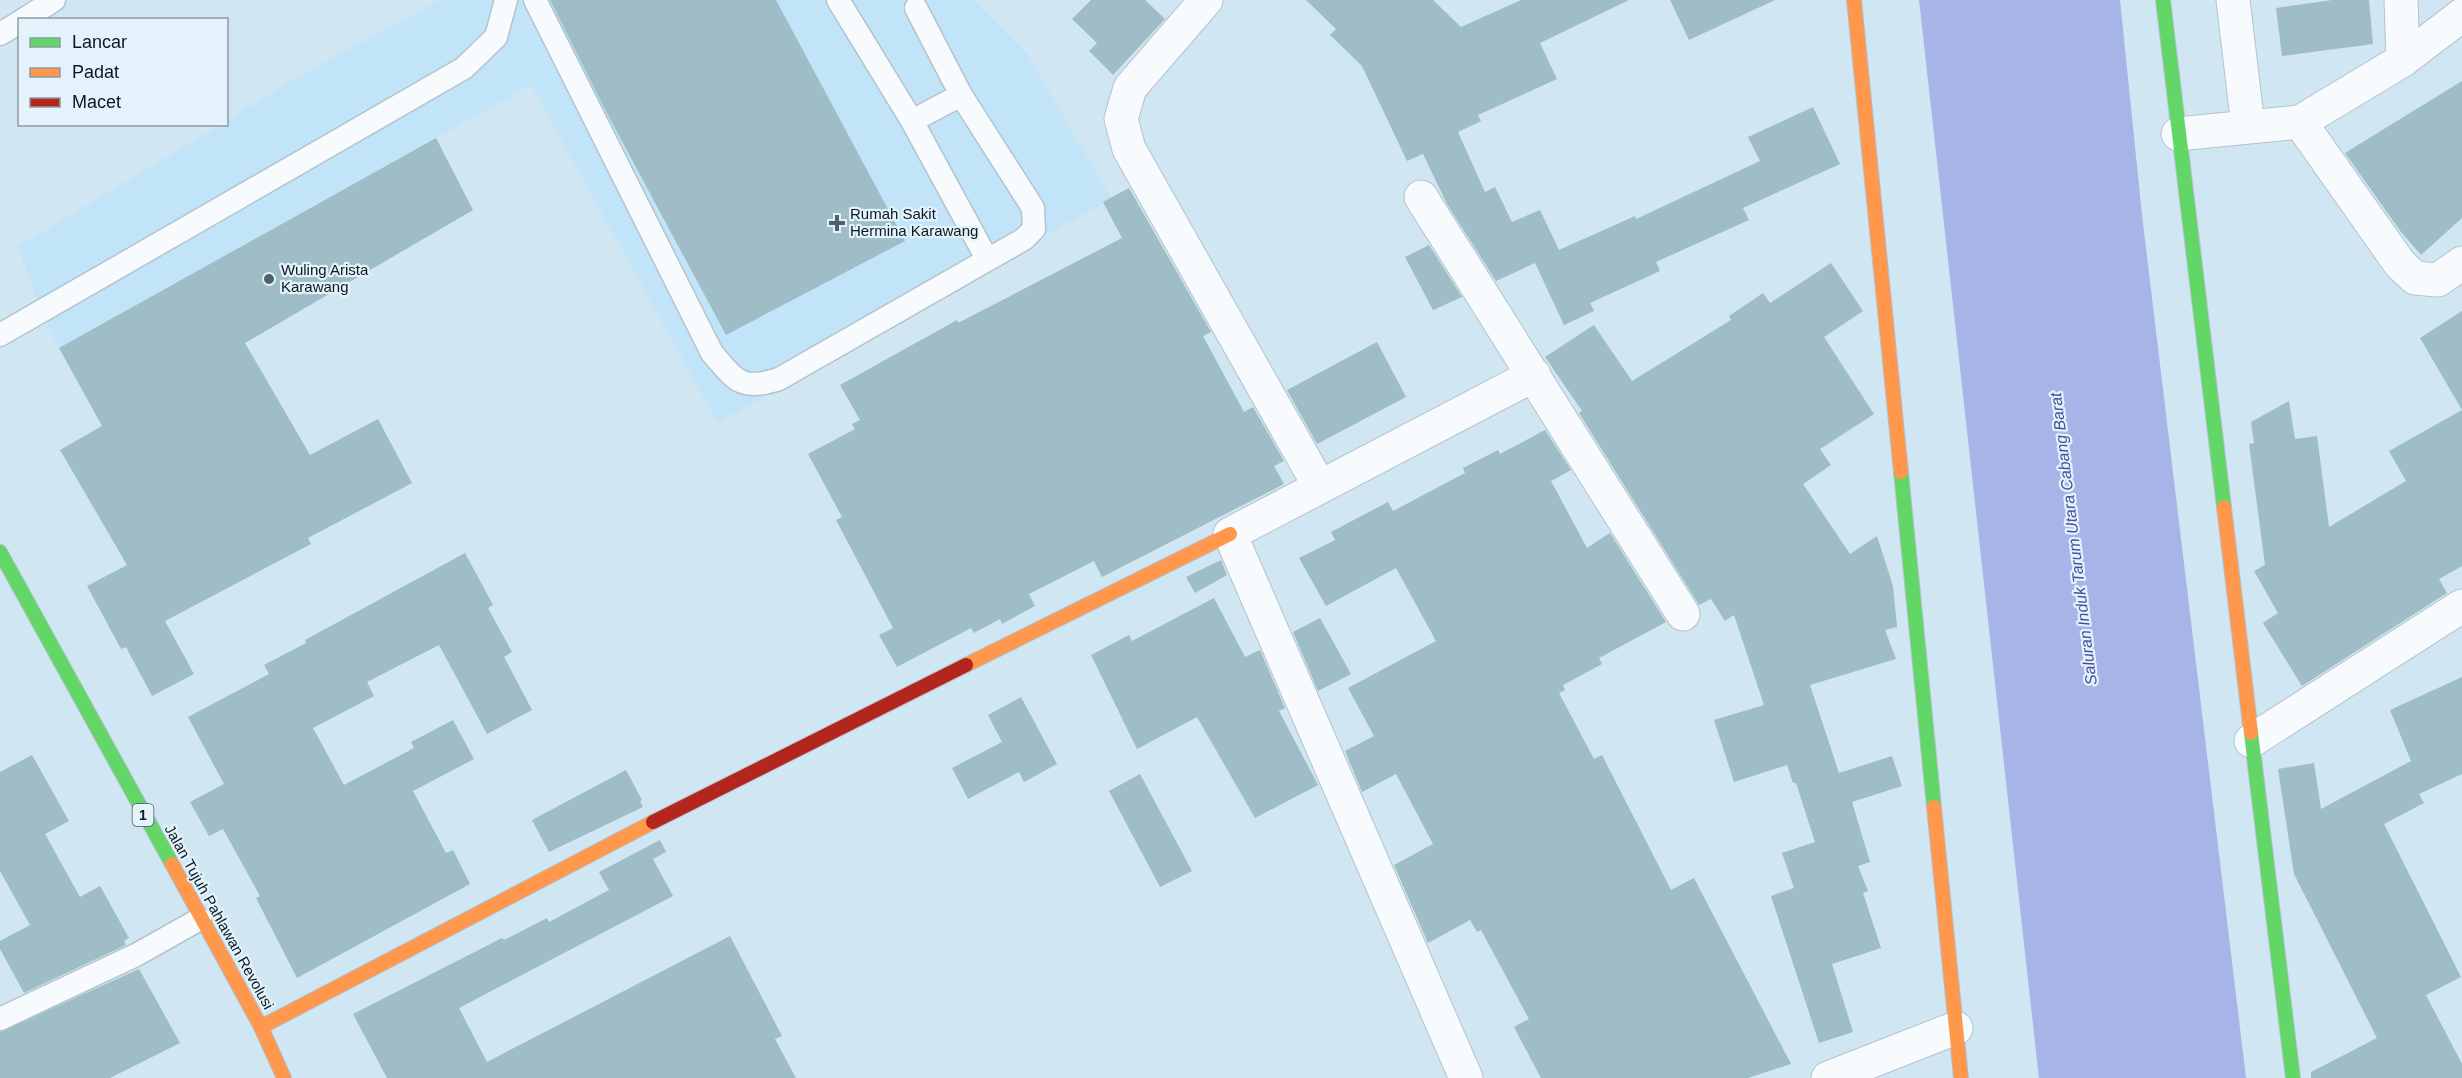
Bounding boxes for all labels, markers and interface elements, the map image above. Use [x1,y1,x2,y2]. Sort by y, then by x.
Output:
legend [18,18,228,126]
text: Lancar [72,32,127,52]
text: Padat [72,62,119,82]
text: Macet [72,92,121,112]
place label: Rumah Sakit Hermina Karawang [850,205,978,239]
marker: Rumah Sakit Hermina Karawang [828,214,846,232]
place label: Wuling Arista Karawang [281,261,369,295]
marker: Wuling Arista Karawang [262,272,276,286]
water label: Saluran Induk Tarum Utara Cabang Barat [2047,391,2100,686]
road number: 1 [132,804,154,826]
street label: Jalan Tujuh Pahlawan Revolusi [161,821,277,1012]

